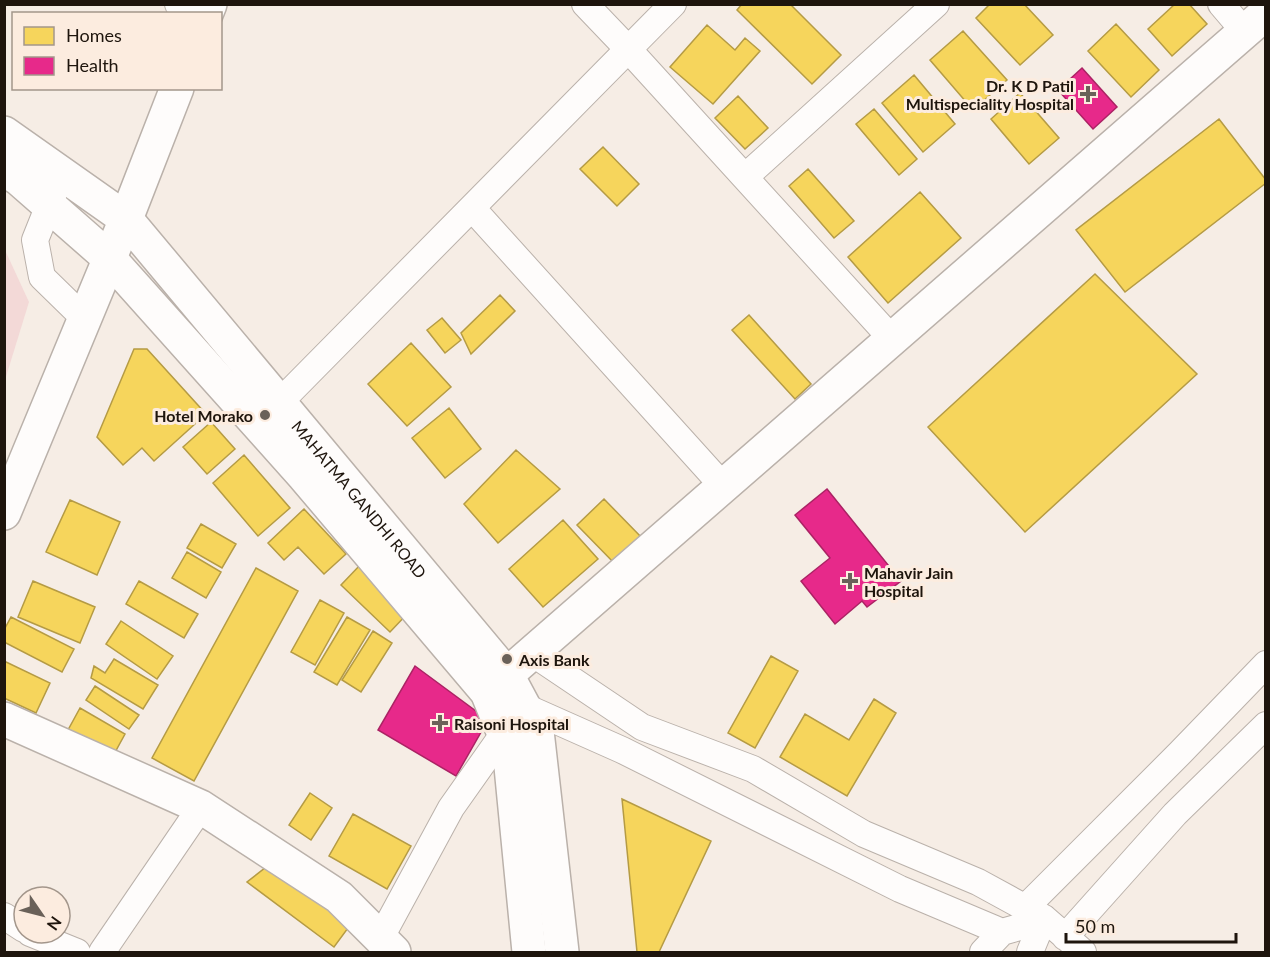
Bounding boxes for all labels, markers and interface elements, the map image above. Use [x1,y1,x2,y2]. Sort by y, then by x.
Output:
legend [12,12,222,90]
text: Homes [66,24,122,46]
text: Health [66,54,119,76]
place label: Dr. K D Patil Multispeciality Hospital [906,76,1074,113]
marker: Dr. K D Patil Multispeciality Hospital [1079,85,1097,103]
place label: Hotel Morako [154,406,253,425]
marker: Hotel Morako [258,408,272,422]
street label: MAHATMA GANDHI ROAD [289,416,431,582]
place label: Mahavir Jain Hospital [864,563,953,600]
marker: Mahavir Jain Hospital [841,572,859,590]
place label: Axis Bank [518,650,590,669]
marker: Axis Bank [500,652,514,666]
marker: Raisoni Hospital [431,714,449,732]
place label: Raisoni Hospital [454,714,569,733]
north arrow [12,885,72,945]
scale bar [1066,906,1236,944]
text: N [43,913,66,934]
text: 50 m [1075,915,1115,937]

